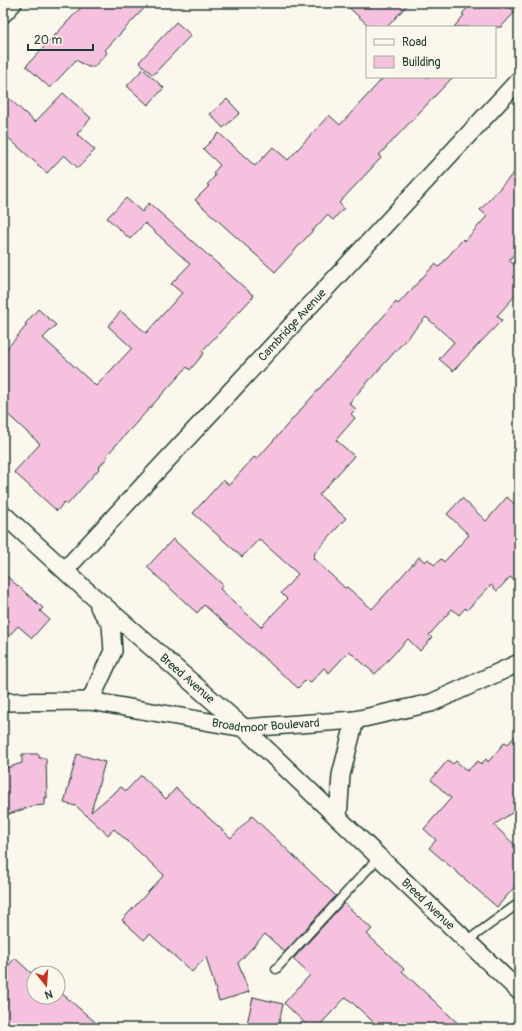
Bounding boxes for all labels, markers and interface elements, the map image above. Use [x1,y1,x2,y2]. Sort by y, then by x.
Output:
scale bar [28,26,93,52]
legend [366,26,496,78]
text: 20 m [34,33,63,48]
text: Road [402,35,427,50]
text: Building [402,55,441,70]
street label: Cambridge Avenue [255,286,330,365]
street label: Breed Avenue [156,651,218,707]
street label: Broadmoor Boulevard [211,715,320,736]
street label: Breed Avenue [398,875,458,933]
north arrow [26,965,66,1005]
text: N [43,987,54,1002]

